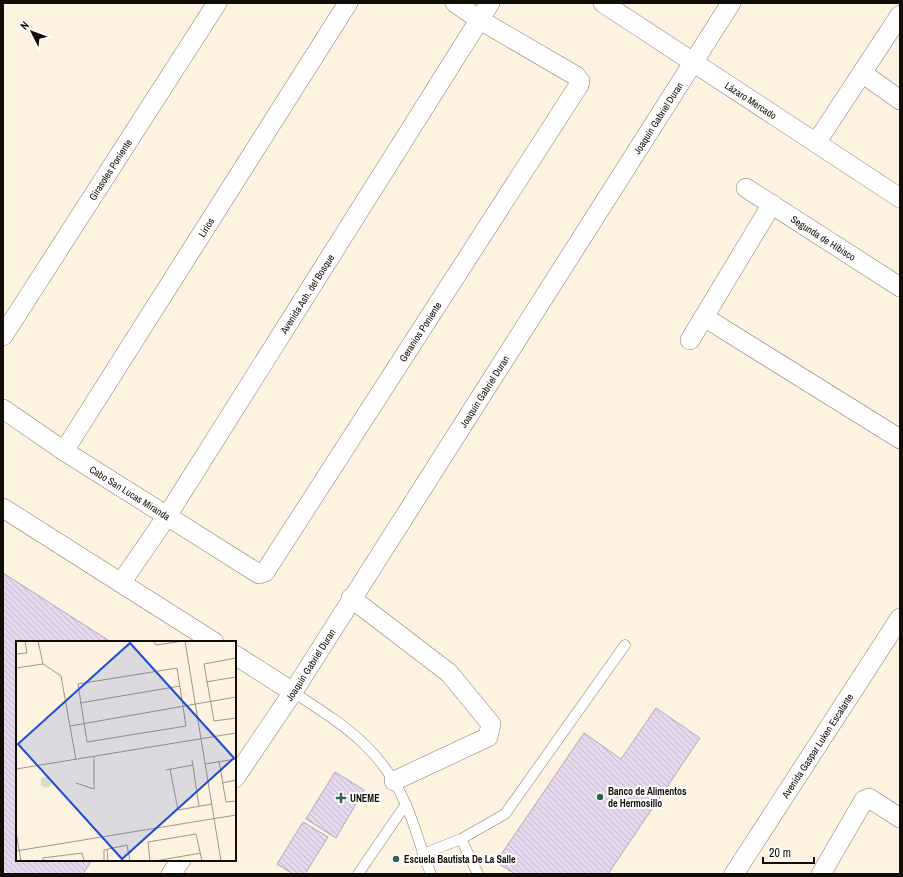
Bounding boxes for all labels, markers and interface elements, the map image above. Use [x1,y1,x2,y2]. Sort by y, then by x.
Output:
north arrow [12,12,52,52]
text: N [17,18,32,32]
street label: Lázaro Mercado [722,79,779,123]
street label: Joaquín Gabriel Duran [631,80,686,157]
street label: Girasoles Poniente [86,136,135,203]
street label: Segunda de Hibisco [788,213,858,264]
street label: Lirios [195,215,217,240]
street label: Avenida Ash. del Bosque [277,251,338,337]
street label: Geranios Poniente [396,299,445,364]
street label: Joaquín Gabriel Duran [457,353,512,430]
street label: Cabo San Lucas Miranda [87,463,173,524]
street label: Joaquín Gabriel Duran [283,627,338,704]
inset map [16,641,236,861]
street label: Avenida Gaspar Luken Escalante [778,691,857,802]
place label: Banco de Alimentos de Hermosillo [608,785,687,810]
marker: UNEME [335,792,347,804]
place label: UNEME [350,792,380,805]
marker: Banco de Alimentos de Hermosillo [595,792,605,802]
scale bar [763,839,814,865]
text: 20 m [769,845,791,861]
place label: Escuela Bautista De La Salle [404,853,516,866]
marker: Escuela Bautista De La Salle [391,854,401,864]

